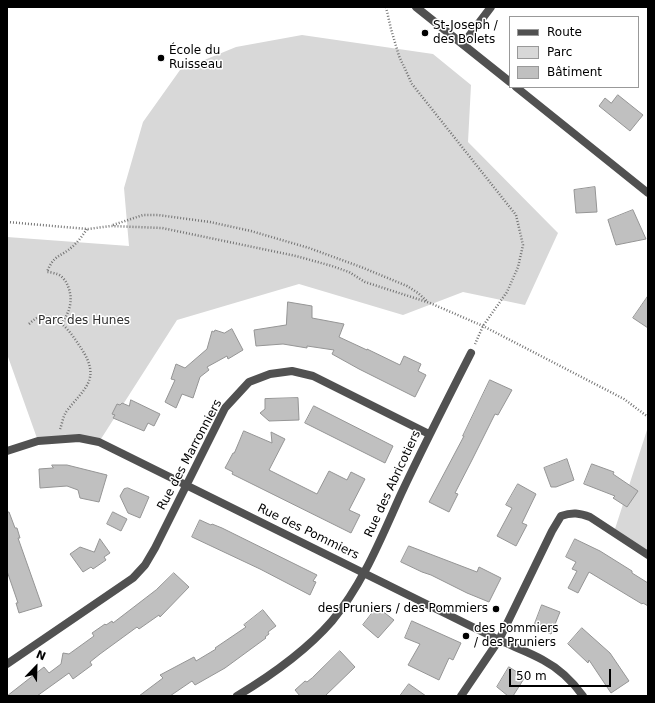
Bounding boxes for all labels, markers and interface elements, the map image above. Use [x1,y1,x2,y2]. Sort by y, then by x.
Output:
legend [509,16,639,88]
place label: St-Joseph / des Bolets [433,19,498,47]
text: Route [547,25,582,39]
marker: St-Joseph / des Bolets [420,28,430,38]
place label: École du Ruisseau [169,44,223,72]
text: Parc [547,45,572,59]
marker: École du Ruisseau [156,53,166,63]
text: Bâtiment [547,65,602,79]
park label: Parc des Hunes [38,314,130,328]
street label: Rue des Marronniers [155,397,225,513]
street label: Rue des Abricotiers [362,428,424,540]
street label: Rue des Pommiers [255,501,361,563]
place label: des Pruniers / des Pommiers [318,602,488,616]
marker: des Pruniers / des Pommiers [491,604,501,614]
place label: des Pommiers / des Pruniers [474,622,558,650]
marker: des Pommiers / des Pruniers [461,631,471,641]
north arrow [16,647,56,687]
text: N [34,648,48,663]
scale bar [511,661,613,687]
text: 50 m [516,669,547,683]

